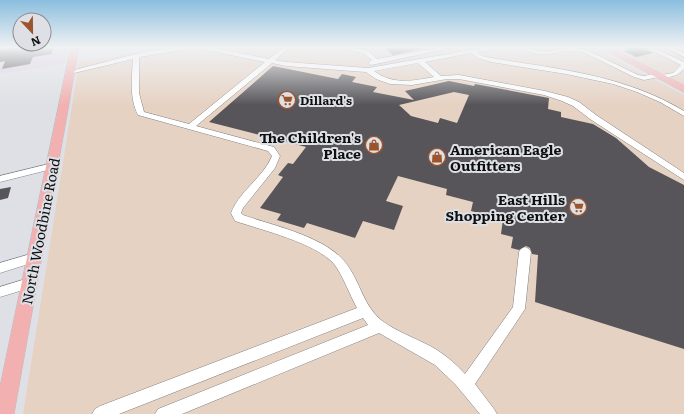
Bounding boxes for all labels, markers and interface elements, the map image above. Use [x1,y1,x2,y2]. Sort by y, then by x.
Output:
north arrow [12,12,52,52]
text: N [29,33,43,51]
supermarket icon: Dillard's [277,90,297,110]
place label: Dillard's [300,91,352,109]
place label: The Children's Place [259,127,361,163]
shop icon: The Children's Place [364,135,384,155]
place label: American Eagle Outfitters [450,139,562,175]
shop icon: American Eagle Outfitters [427,147,447,167]
street label: North Woodbine Road [16,156,64,306]
place label: East Hills Shopping Center [445,189,565,225]
supermarket icon: East Hills Shopping Center [568,197,588,217]

